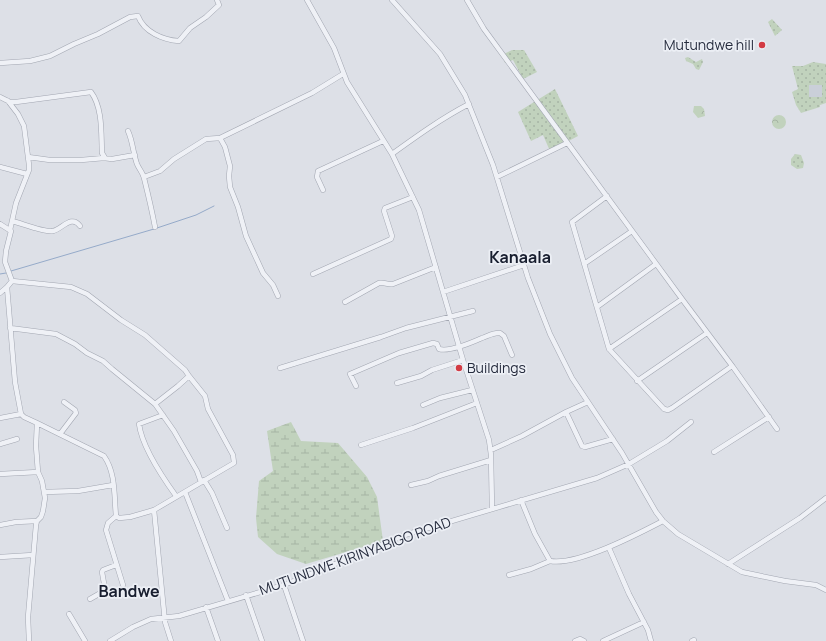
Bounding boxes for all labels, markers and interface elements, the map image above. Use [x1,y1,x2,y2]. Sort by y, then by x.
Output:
place label: Mutundwe hill [664,35,754,54]
marker: Mutundwe hill [757,40,767,50]
district label: Kanaala [489,246,551,268]
place label: Buildings [467,358,526,377]
marker: Buildings [454,363,464,373]
street label: MUTUNDWE KIRINYABIGO ROAD [256,512,453,599]
district label: Bandwe [98,580,160,602]

